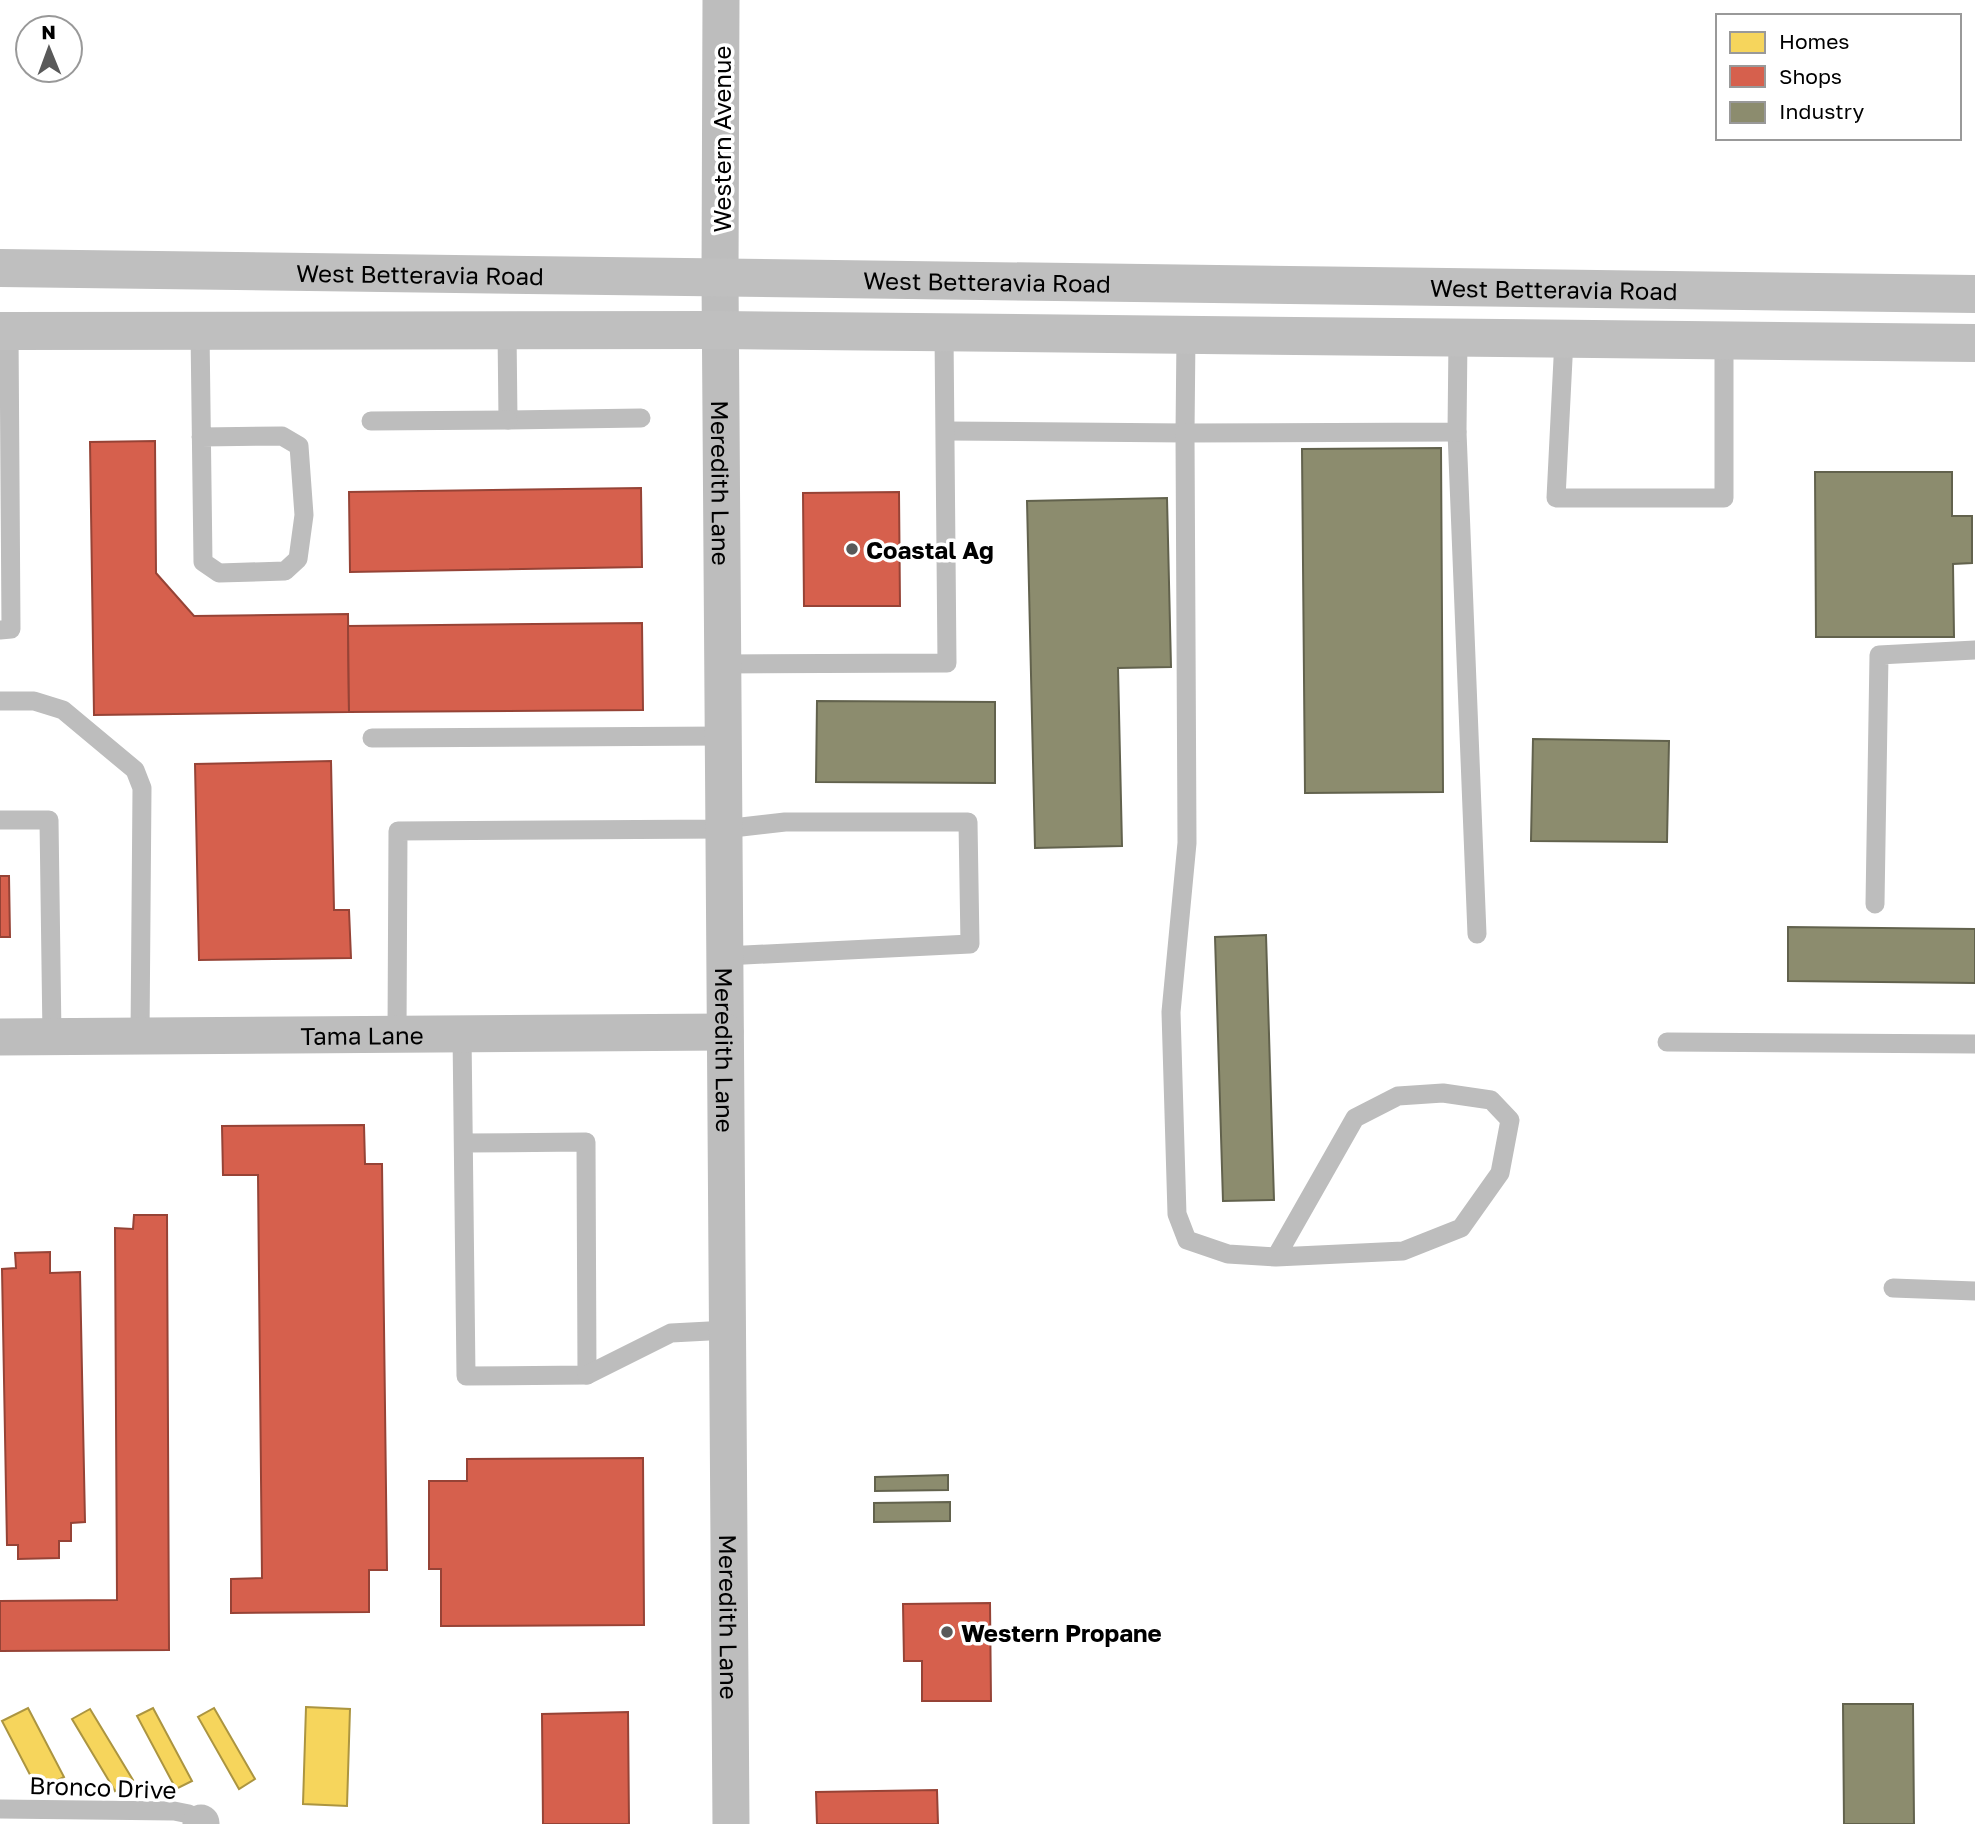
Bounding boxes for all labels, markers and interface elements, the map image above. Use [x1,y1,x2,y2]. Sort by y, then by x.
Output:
north arrow [14,14,84,84]
legend [1716,14,1961,140]
text: N [41,20,56,43]
text: Homes [1779,28,1849,54]
street label: Western Avenue [707,45,736,233]
text: Shops [1779,63,1842,89]
text: Industry [1779,98,1864,124]
street label: West Betteravia Road [296,257,544,290]
street label: West Betteravia Road [863,265,1111,297]
street label: West Betteravia Road [1430,272,1678,305]
street label: Meredith Lane [706,400,737,566]
place label: Coastal Ag [866,535,994,564]
marker: Coastal Ag [844,541,860,557]
street label: Meredith Lane [710,967,741,1133]
street label: Tama Lane [300,1020,424,1049]
street label: Meredith Lane [714,1534,745,1700]
place label: Western Propane [961,1618,1162,1647]
marker: Western Propane [939,1624,955,1640]
street label: Bronco Drive [29,1770,177,1804]

